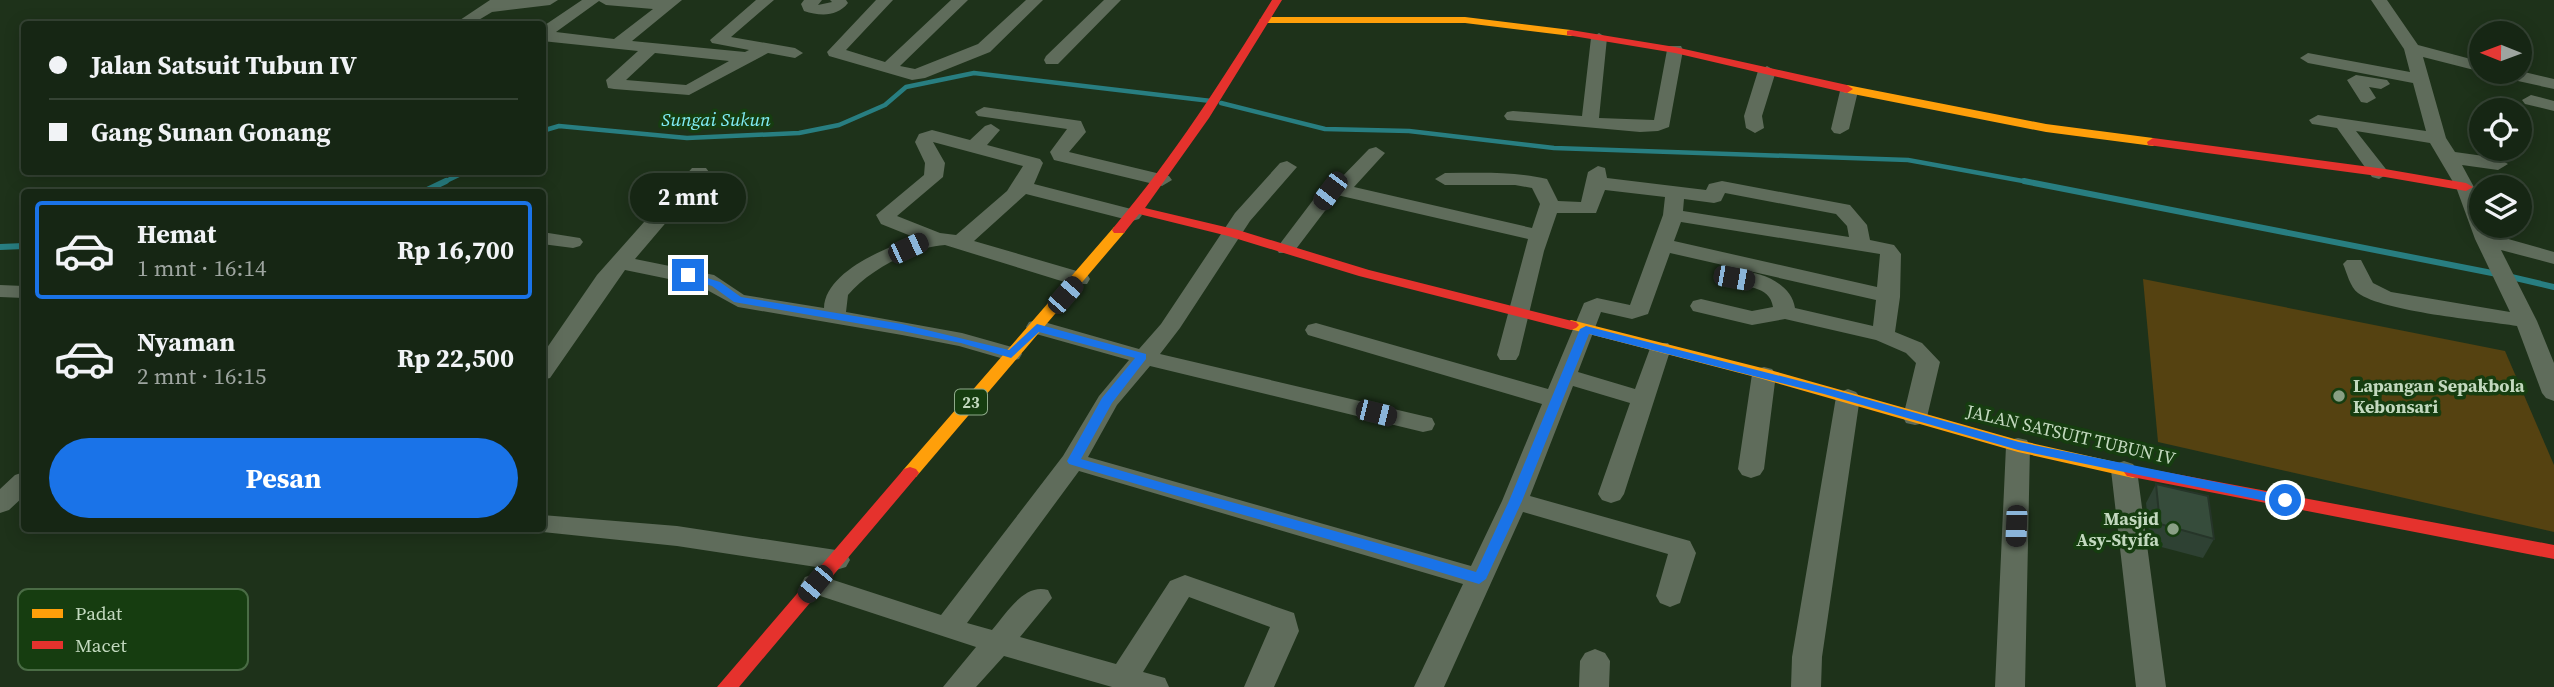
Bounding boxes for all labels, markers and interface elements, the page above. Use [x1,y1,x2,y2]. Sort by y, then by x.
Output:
north arrow [2469,21,2532,84]
map controls [2469,21,2532,238]
text: Jalan Satsuit Tubun IV [91,47,357,83]
button: locate [2469,98,2532,161]
water label: Sungai Sukun [661,106,771,132]
text: Gang Sunan Gonang [91,114,331,150]
car [1309,168,1352,214]
callout: 2 mnt [630,174,746,222]
button: layers [2469,175,2532,238]
text: 2 mnt [658,181,718,213]
text: Hemat [137,216,216,252]
icon: car [53,219,116,282]
car [885,230,932,266]
text: Rp 16,700 [397,232,514,268]
text: 1 mnt · 16:14 [137,252,266,284]
route end [672,259,704,291]
car [1712,264,1757,292]
car [1044,272,1087,318]
text: Nyaman [137,324,235,360]
icon: car [53,327,116,390]
text: Rp 22,500 [397,340,514,376]
text: 2 mnt · 16:15 [137,360,266,392]
place label: Lapangan Sepakbola Kebonsari [2353,373,2525,419]
marker: Lapangan Sepakbola Kebonsari [2331,388,2347,404]
road number: 23 [955,390,987,414]
car [1354,398,1399,428]
street label: JALAN SATSUIT TUBUN IV [1963,398,2178,471]
button: Pesan [49,438,518,518]
route start [2269,484,2301,516]
car [2005,505,2028,547]
place label: Masjid Asy-Styifa [2076,506,2159,552]
marker: Masjid Asy-Styifa [2165,521,2181,537]
car [794,561,837,607]
legend [18,589,248,670]
text: Padat [75,600,123,626]
text: Macet [75,632,127,658]

